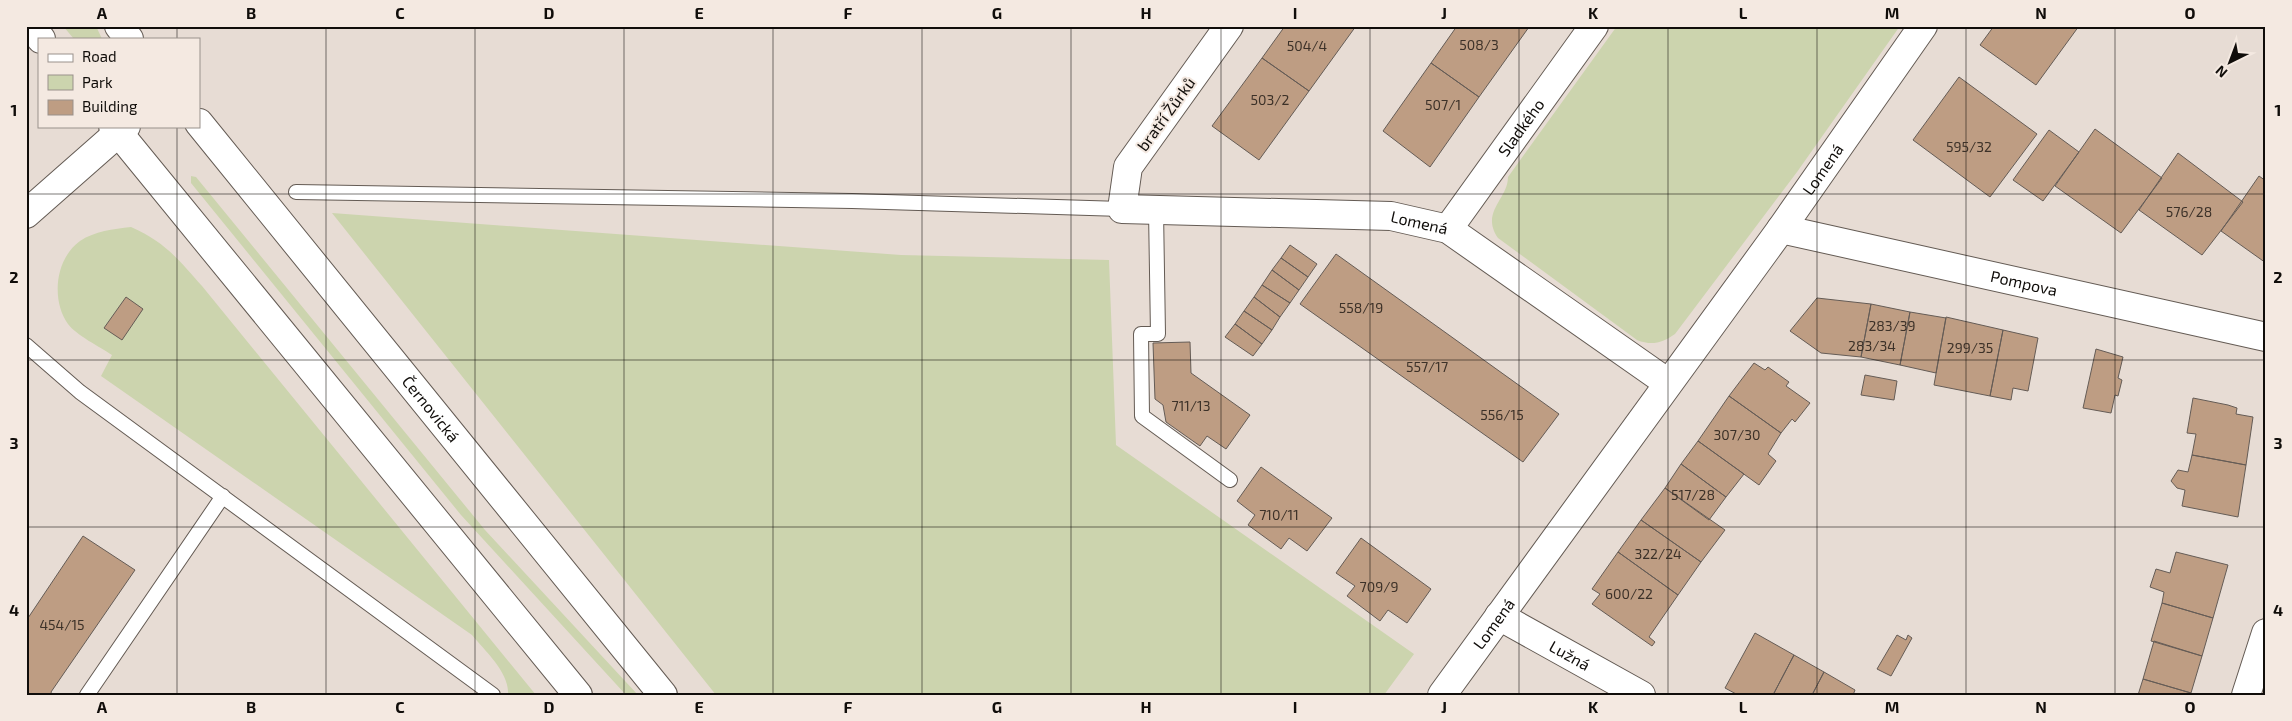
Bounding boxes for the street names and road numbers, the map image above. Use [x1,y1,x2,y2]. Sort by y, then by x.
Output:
street label: bratří Žůrků [1133,73,1199,154]
street label: Sladkého [1493,95,1548,160]
street label: Lomená [1798,140,1847,198]
street label: Lomená [1389,206,1450,238]
street label: Pompova [1989,266,2059,299]
street label: Černovická [399,372,464,445]
street label: Lomená [1469,594,1518,653]
street label: Lužná [1546,636,1594,674]

